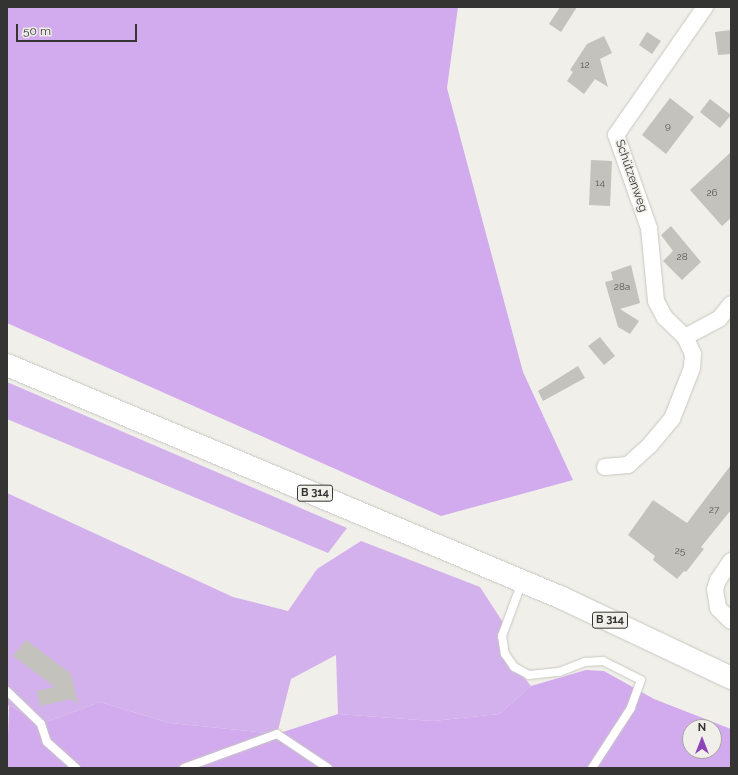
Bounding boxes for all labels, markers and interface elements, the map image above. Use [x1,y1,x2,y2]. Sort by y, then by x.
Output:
scale bar [18,16,139,42]
text: 50 m [23,24,51,38]
house number: 12 [580,59,590,71]
house number: 9 [665,120,671,132]
street label: Schützenweg [612,138,650,214]
house number: 14 [595,177,605,189]
house number: 26 [706,187,718,199]
house number: 28 [676,251,688,263]
house number: 28a [614,281,630,293]
road number: B 314 [297,484,333,502]
house number: 27 [709,504,719,516]
house number: 25 [675,545,685,557]
road number: B 314 [592,611,628,629]
north arrow [682,719,722,759]
text: N [698,721,706,734]

